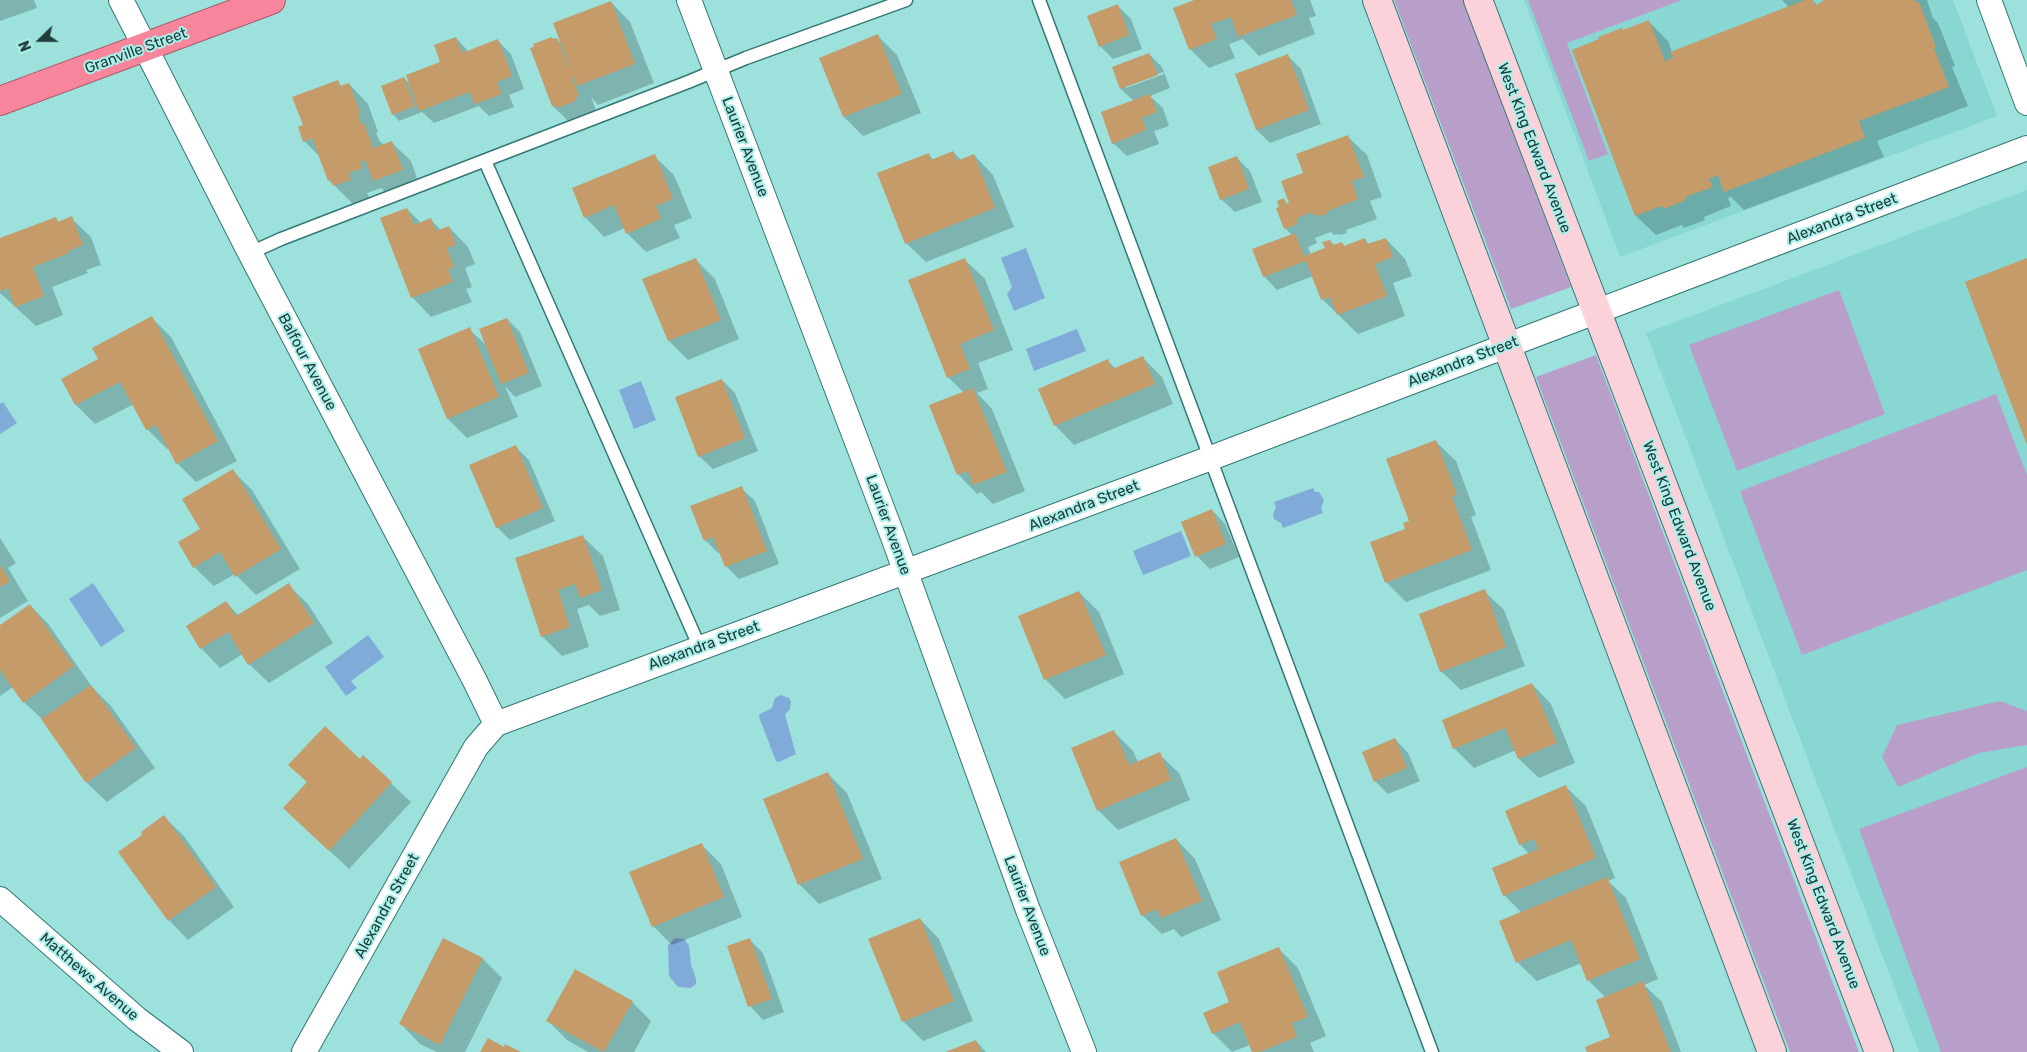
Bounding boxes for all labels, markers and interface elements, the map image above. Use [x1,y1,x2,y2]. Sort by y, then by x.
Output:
north arrow [15,15,65,65]
street label: Granville Street [82,24,190,78]
text: N [16,38,35,54]
street label: West King Edward Avenue [1493,61,1575,235]
street label: Laurier Avenue [718,95,772,199]
street label: Alexandra Street [1784,190,1900,248]
street label: Balfour Avenue [274,310,340,414]
street label: Alexandra Street [1405,333,1521,391]
street label: West King Edward Avenue [1638,439,1720,613]
street label: Laurier Avenue [862,472,914,578]
street label: Alexandra Street [1026,477,1142,535]
street label: Alexandra Street [646,618,762,674]
street label: West King Edward Avenue [1782,817,1864,991]
street label: Alexandra Street [351,850,423,962]
street label: Laurier Avenue [1000,854,1054,958]
street label: Matthews Avenue [36,929,142,1025]

